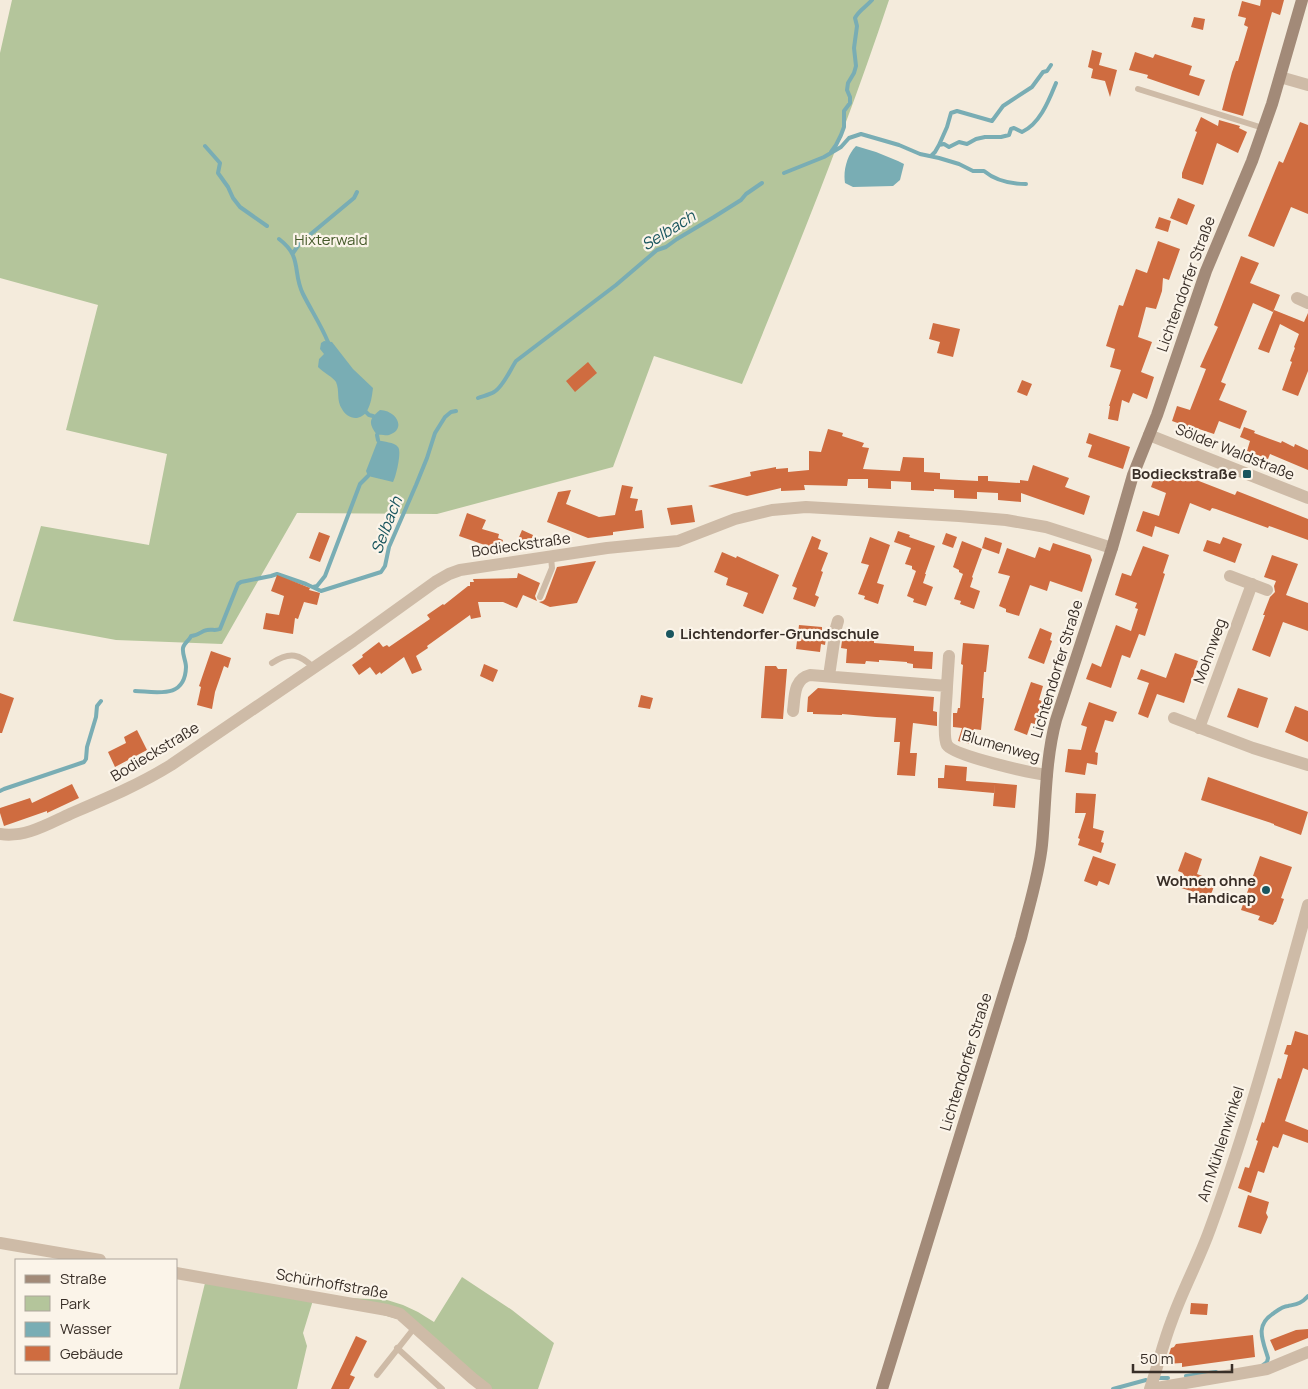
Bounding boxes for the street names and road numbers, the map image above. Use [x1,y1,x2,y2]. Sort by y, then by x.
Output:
street label: Lichtendorfer Straße [1151,213,1220,355]
street label: Sölder Waldstraße [1172,418,1298,485]
street label: Bodieckstraße [470,527,572,562]
street label: Lichtendorfer Straße [1026,597,1088,740]
street label: Mohnweg [1188,615,1231,686]
street label: Bodieckstraße [107,717,203,786]
street label: Blumenweg [960,724,1043,767]
street label: Lichtendorfer Straße [935,990,997,1133]
street label: Am Mühlenwinkel [1192,1083,1249,1204]
street label: Schürhoffstraße [274,1263,390,1304]

